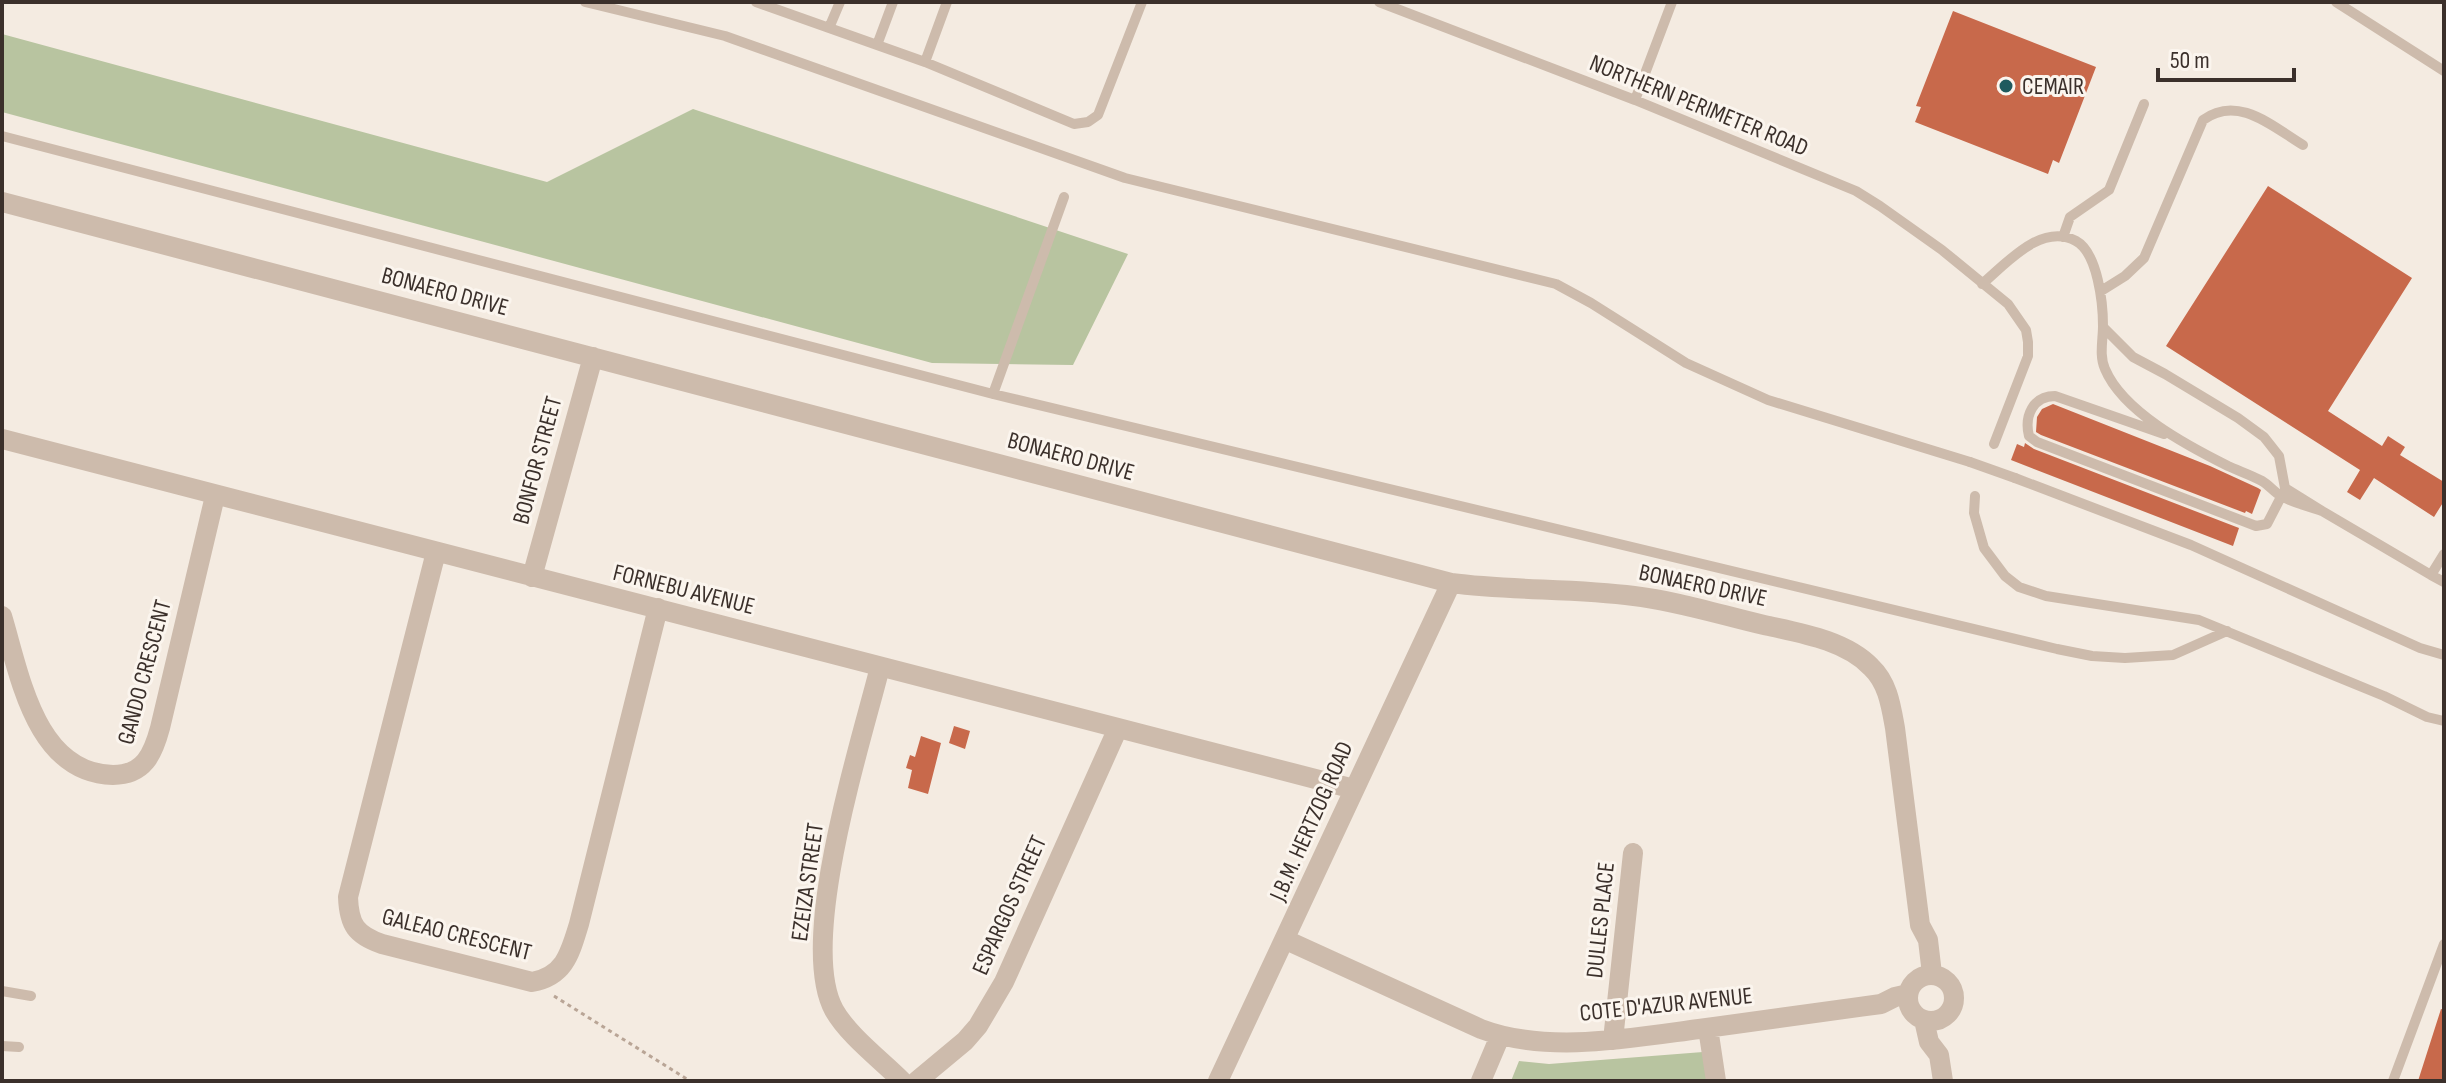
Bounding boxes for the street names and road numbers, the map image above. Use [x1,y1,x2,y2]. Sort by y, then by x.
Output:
street label: NORTHERN PERIMETER ROAD [1585,48,1812,163]
street label: BONAERO DRIVE [378,261,511,322]
street label: BONFOR STREET [507,393,569,527]
street label: BONAERO DRIVE [1004,426,1137,487]
street label: FORNEBU AVENUE [610,558,758,621]
street label: BONAERO DRIVE [1636,558,1769,613]
street label: GANDO CRESCENT [111,596,178,748]
street label: J.B.M. HERTZOG ROAD [1263,737,1360,906]
street label: EZEIZA STREET [785,821,830,943]
street label: ESPARGOS STREET [966,831,1053,979]
street label: DULLES PLACE [1580,861,1621,979]
street label: GALEAO CRESCENT [379,902,535,967]
street label: COTE D'AZUR AVENUE [1578,981,1754,1028]

